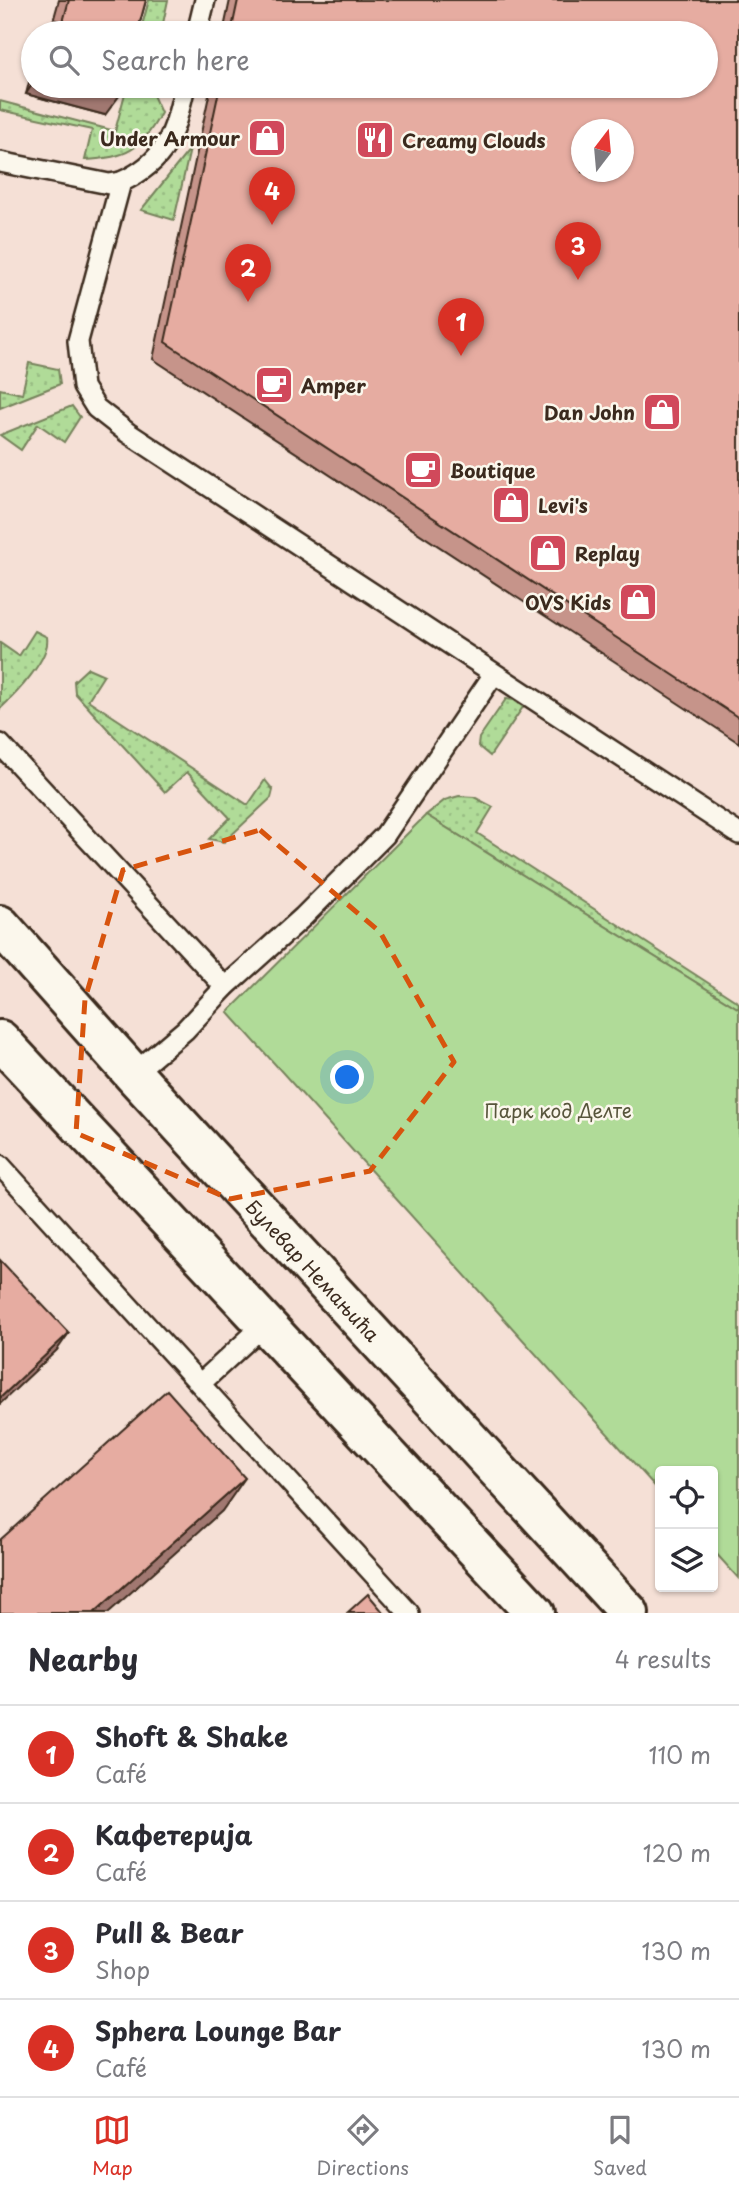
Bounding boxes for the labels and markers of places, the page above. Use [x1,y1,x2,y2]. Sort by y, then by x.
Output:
shop icon: Under Armour [246,117,288,159]
restaurant icon: Creamy Clouds [354,119,396,161]
place label: Under Armour [100,124,240,152]
place label: Creamy Clouds [402,126,546,154]
pin: 4 [249,167,295,225]
pin: 3 [555,222,601,280]
pin: 2 [225,244,271,302]
pin: 1 [438,298,484,356]
cafe icon: Amper [253,364,295,406]
place label: Amper [301,371,366,399]
shop icon: Dan John [641,391,683,433]
place label: Dan John [544,398,635,426]
cafe icon: Boutique [402,449,444,491]
place label: Boutique [450,456,536,484]
shop icon: Levi's [490,484,532,526]
place label: Levi's [538,491,588,519]
shop icon: Replay [527,532,569,574]
place label: Replay [575,539,640,567]
shop icon: OVS Kids [617,581,659,623]
place label: OVS Kids [525,588,611,616]

